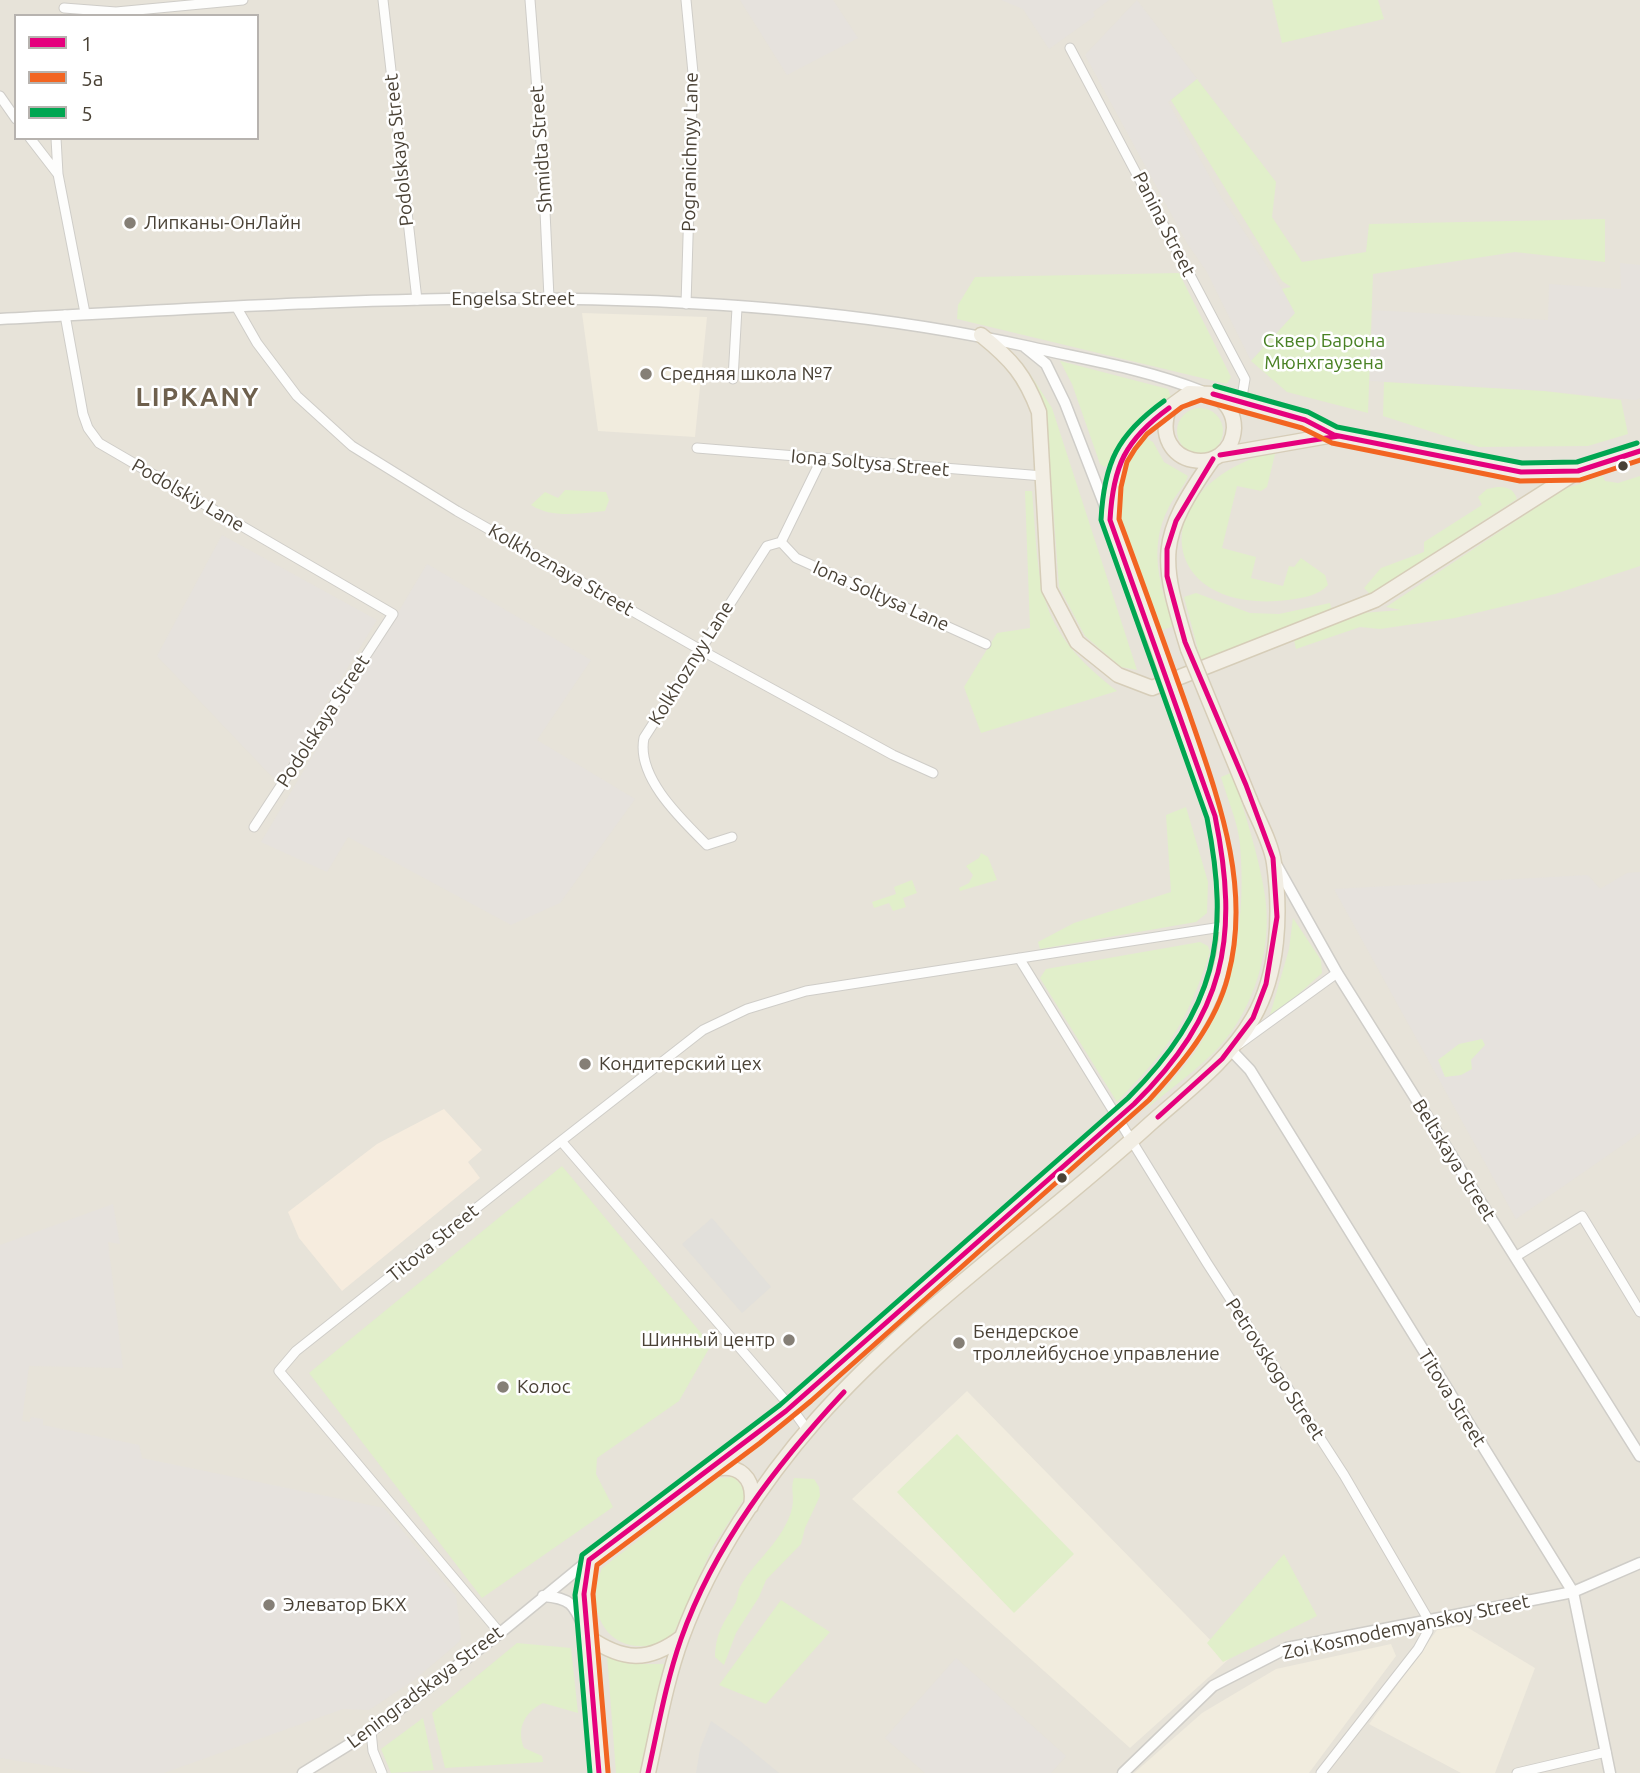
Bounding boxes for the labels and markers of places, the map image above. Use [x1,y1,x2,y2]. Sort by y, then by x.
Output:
place label: Липканы-ОнЛайн [144,212,301,234]
marker: Липканы-ОнЛайн [122,215,138,231]
place label: Средняя школа №7 [660,363,833,385]
marker: Средняя школа №7 [638,366,654,382]
unlabelled marker [1616,459,1630,473]
place label: Кондитерский цех [599,1053,762,1075]
marker: Кондитерский цех [577,1056,593,1072]
unlabelled marker [1055,1171,1069,1185]
place label: Бендерское троллейбусное управление [973,1321,1220,1365]
place label: Шинный центр [641,1329,775,1351]
marker: Шинный центр [781,1332,797,1348]
marker: Бендерское троллейбусное управление [951,1335,967,1351]
place label: Колос [517,1376,571,1398]
marker: Колос [495,1379,511,1395]
place label: Элеватор БКХ [283,1594,407,1616]
marker: Элеватор БКХ [261,1597,277,1613]

